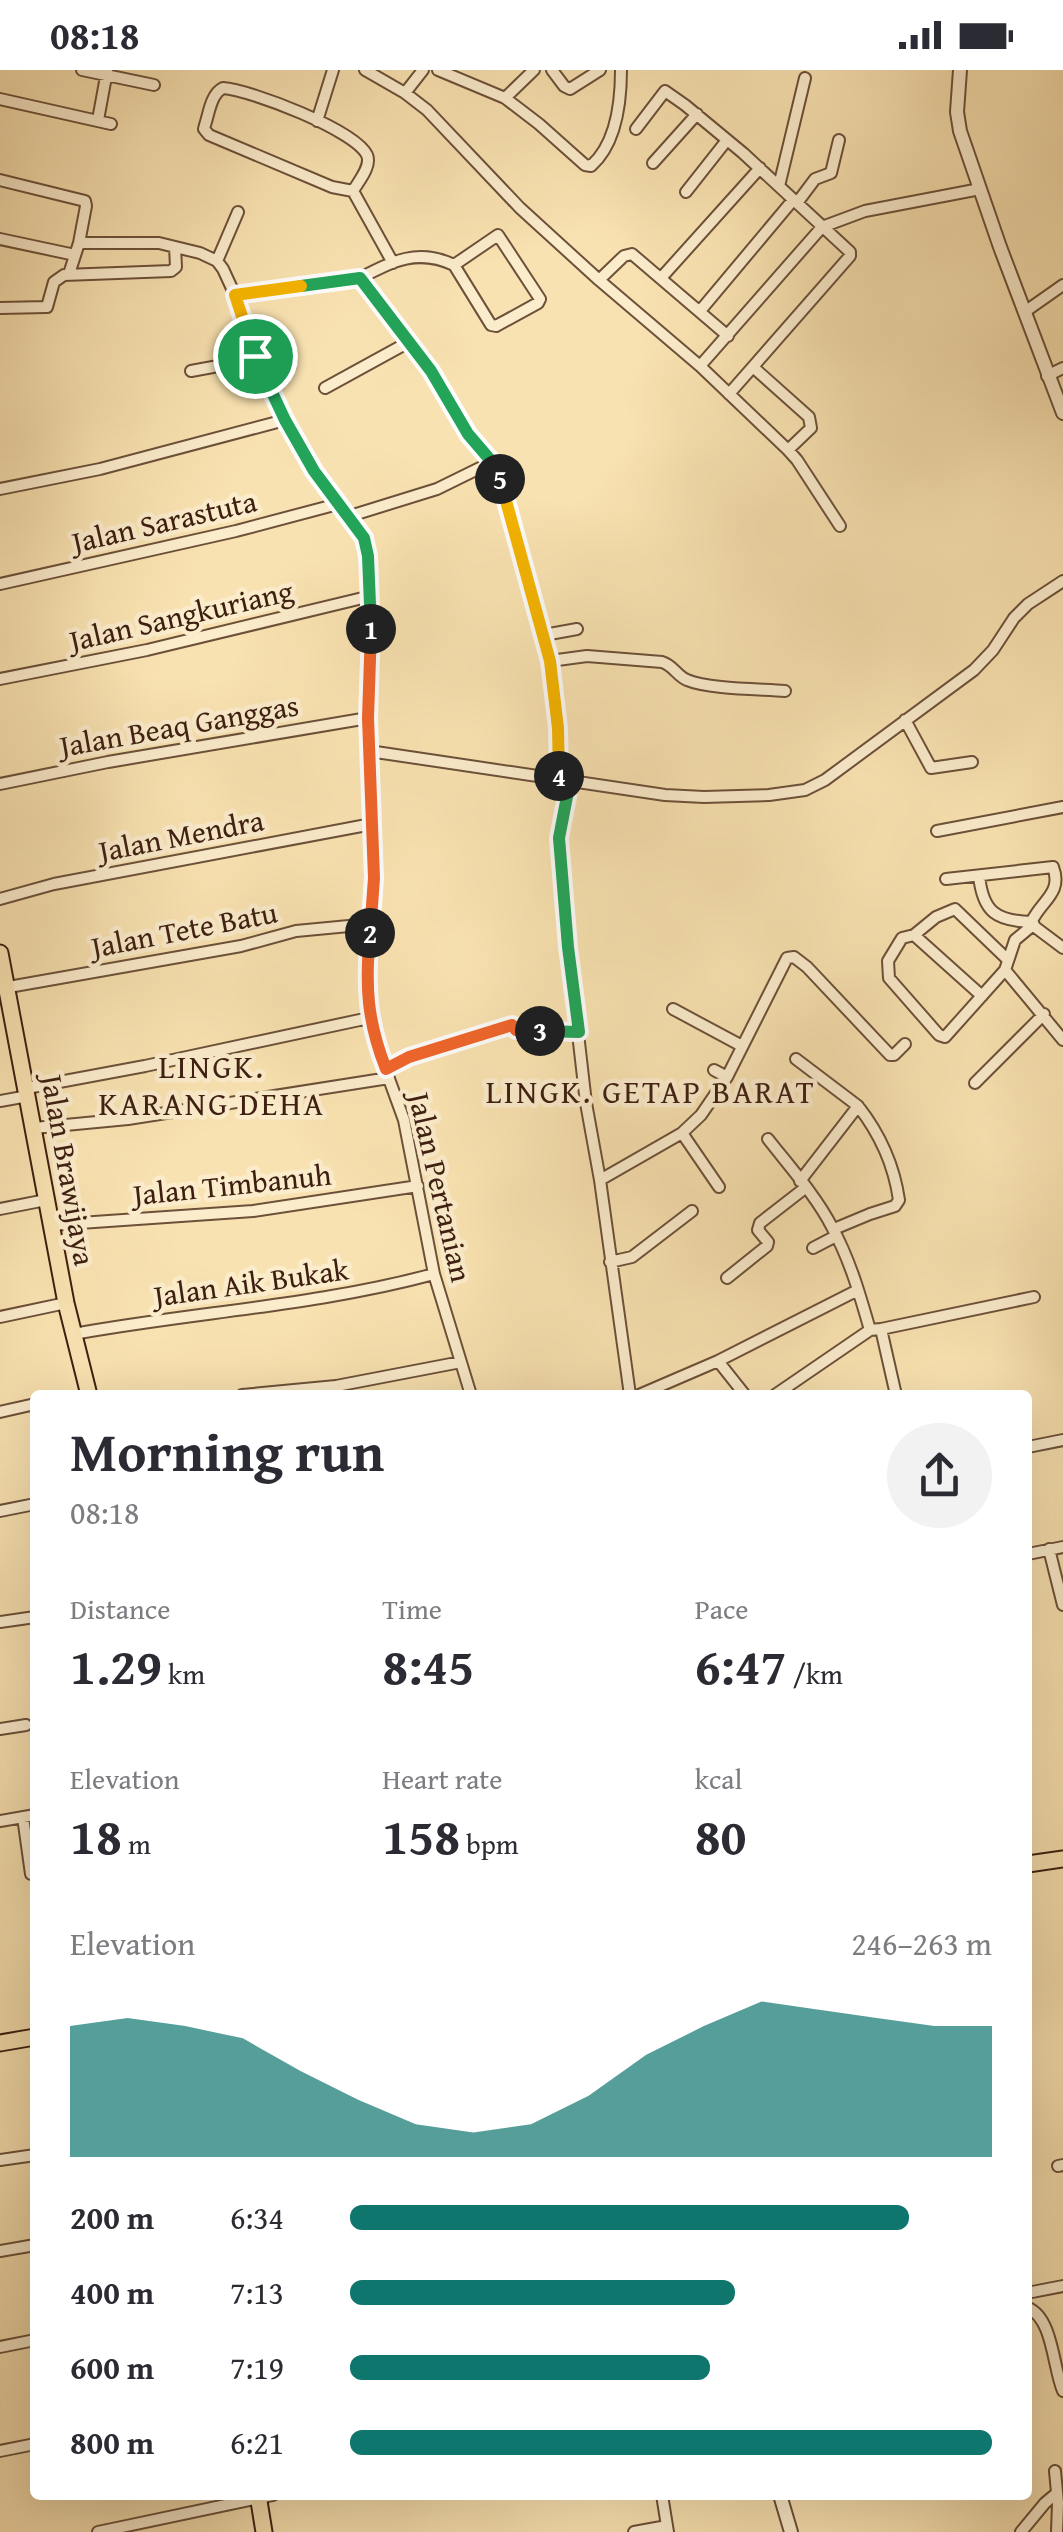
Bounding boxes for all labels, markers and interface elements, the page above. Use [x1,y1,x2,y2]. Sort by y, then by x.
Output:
text: 08:18 [50,7,140,63]
pin [213,314,298,399]
icon: arrive [228,329,283,384]
pin: 5 [475,454,525,504]
text: 5 [493,458,507,499]
street label: Jalan Sarastuta [63,478,261,565]
street label: Jalan Sangkuriang [61,568,297,663]
pin: 1 [346,604,396,654]
text: 1 [364,608,378,649]
street label: Jalan Beaq Ganggas [52,682,302,768]
pin: 4 [534,751,584,801]
text: 4 [552,755,566,796]
street label: Jalan Mendra [91,797,267,873]
street label: Jalan Tete Batu [83,889,282,969]
pin: 2 [345,908,395,958]
text: 2 [363,912,377,953]
pin: 3 [515,1006,565,1056]
text: 3 [533,1010,547,1051]
district label: LINGK. KARANG DEHA [99,1043,325,1127]
street label: Jalan Brawijaya [30,1067,107,1269]
district label: LINGK. GETAP BARAT [486,1068,816,1115]
street label: Jalan Pertanian [397,1084,484,1286]
street label: Jalan Timbanuh [127,1152,333,1217]
street label: Jalan Aik Bukak [147,1246,352,1318]
text: Morning run [70,1411,384,1491]
button: share [887,1423,992,1528]
text: 08:18 [70,1489,139,1536]
text: Distance [70,1588,170,1629]
text: Time [382,1588,442,1629]
text: Pace [695,1588,749,1629]
text: 1.29 [70,1629,162,1702]
text: 8:45 [382,1629,474,1702]
text: 6:47 [695,1629,787,1702]
text: km [162,1653,205,1694]
text: /km [787,1653,843,1694]
text: Elevation [70,1758,180,1799]
text: Heart rate [382,1758,502,1799]
text: kcal [695,1758,742,1799]
text: 18 [70,1799,122,1872]
text: 158 [382,1799,460,1872]
text: 80 [695,1799,746,1872]
text: m [122,1823,151,1864]
text: bpm [460,1823,519,1864]
text: Elevation [70,1920,195,1967]
text: 246–263 m [851,1920,992,1967]
text: 200 m [70,2194,154,2241]
text: 6:34 [230,2194,284,2241]
text: 400 m [70,2269,154,2316]
text: 7:13 [230,2269,284,2316]
text: 600 m [70,2344,154,2391]
text: 7:19 [230,2344,284,2391]
text: 800 m [70,2419,154,2466]
text: 6:21 [230,2419,284,2466]

